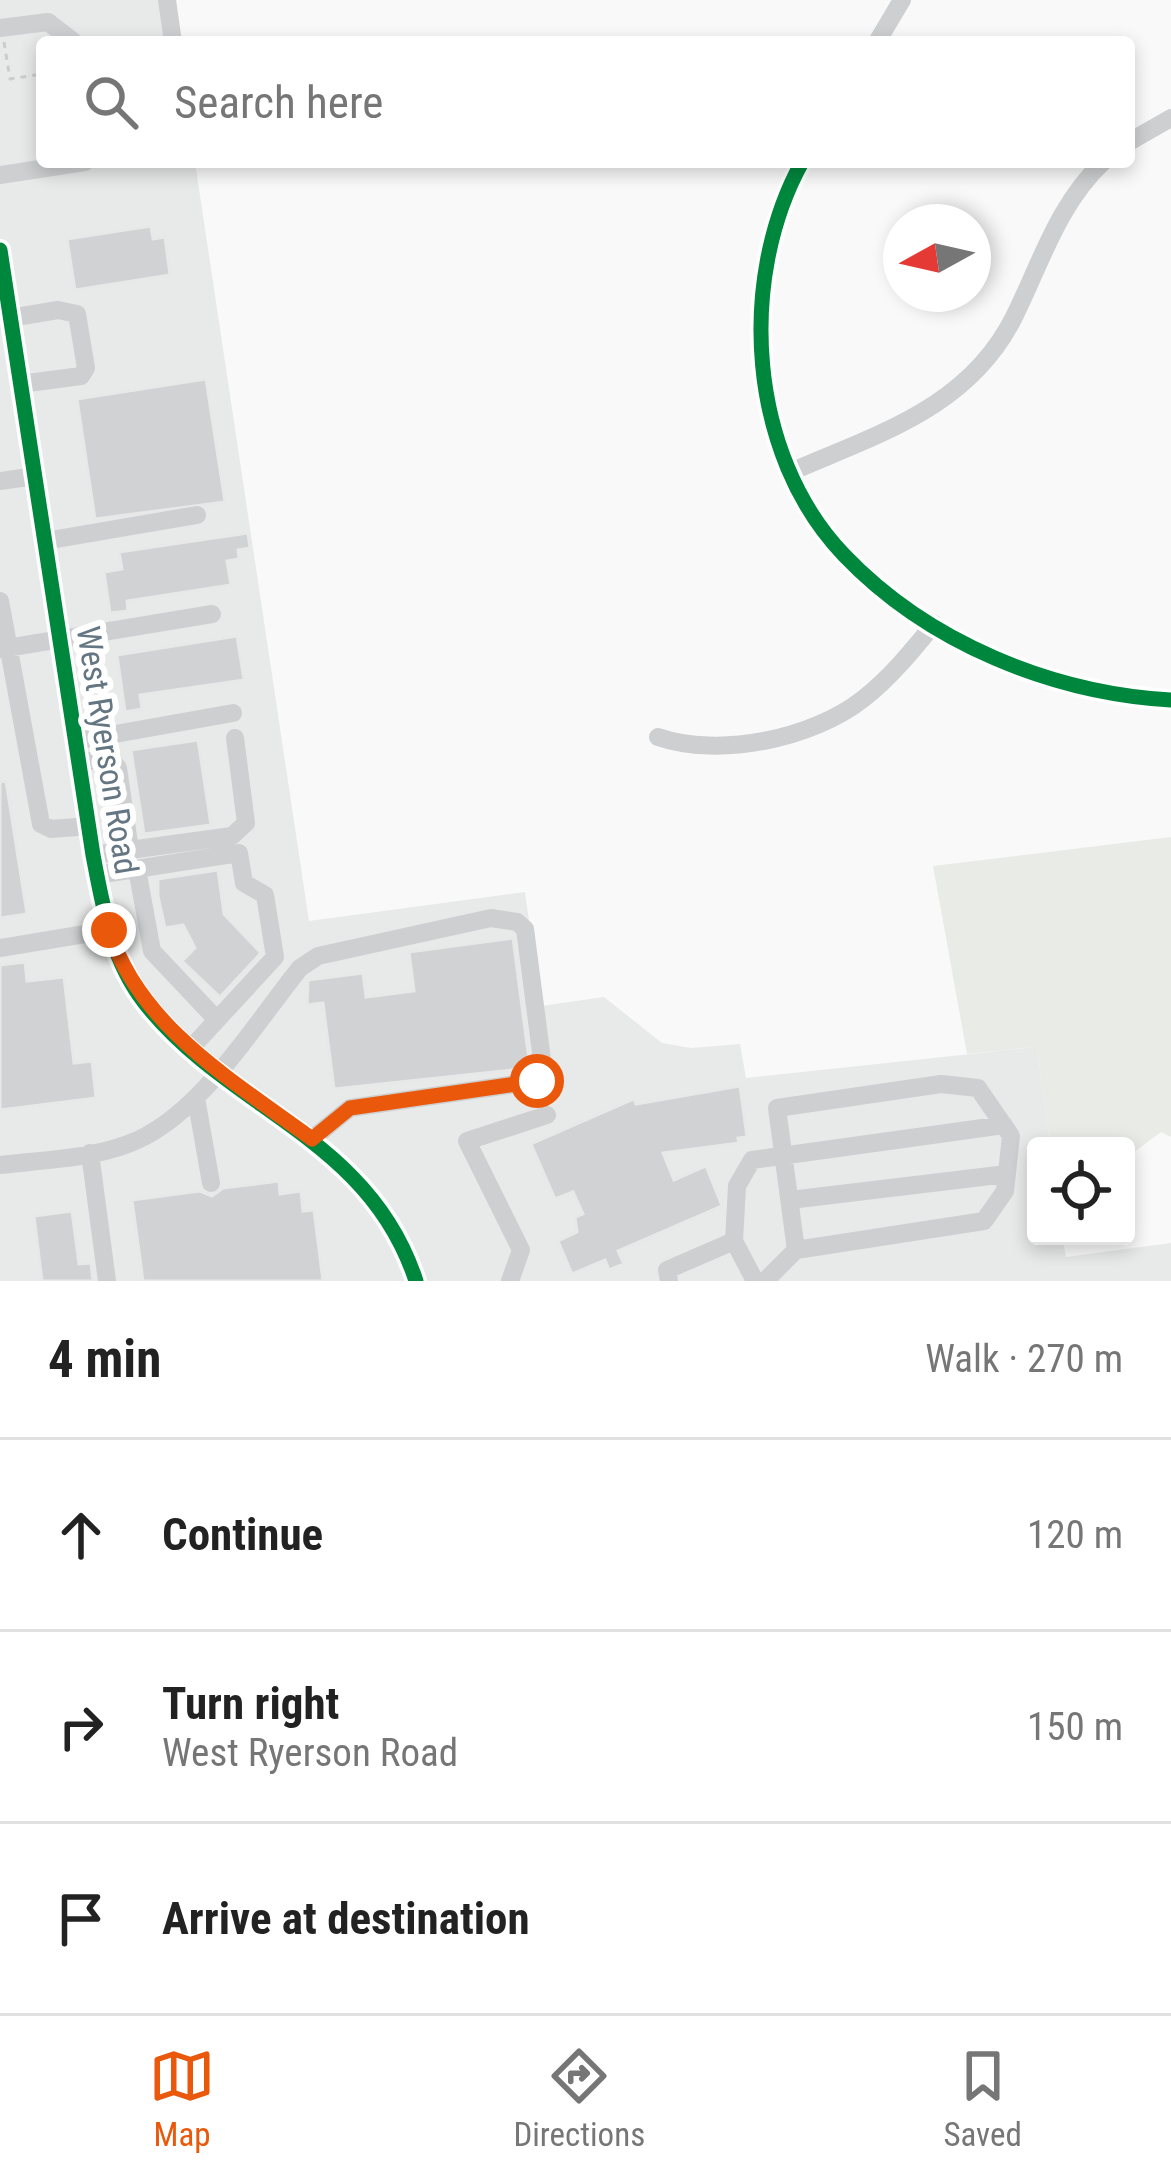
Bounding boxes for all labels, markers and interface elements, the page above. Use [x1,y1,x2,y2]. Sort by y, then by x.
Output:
search box [36,36,1135,168]
icon: search [78,69,144,135]
text: Search here [174,76,383,129]
north arrow [883,204,991,312]
street label: West Ryerson Road [69,623,146,877]
route end [82,903,136,957]
route start [510,1054,564,1108]
map controls [1027,1137,1135,1245]
button: locate [1027,1137,1135,1245]
text: 4 min [48,1330,161,1389]
text: Walk · 270 m [925,1336,1123,1382]
icon: ahead [48,1502,114,1568]
text: Continue [162,1508,323,1561]
text: 120 m [1027,1512,1123,1558]
text: Turn right [162,1677,339,1730]
icon: right [48,1694,114,1760]
text: 150 m [1027,1704,1123,1750]
text: West Ryerson Road [162,1730,458,1776]
icon: arrive [48,1886,114,1952]
text: Arrive at destination [162,1892,530,1945]
tab: Map [149,2043,215,2154]
tab: Directions [513,2043,645,2154]
tab: Saved [943,2043,1022,2154]

